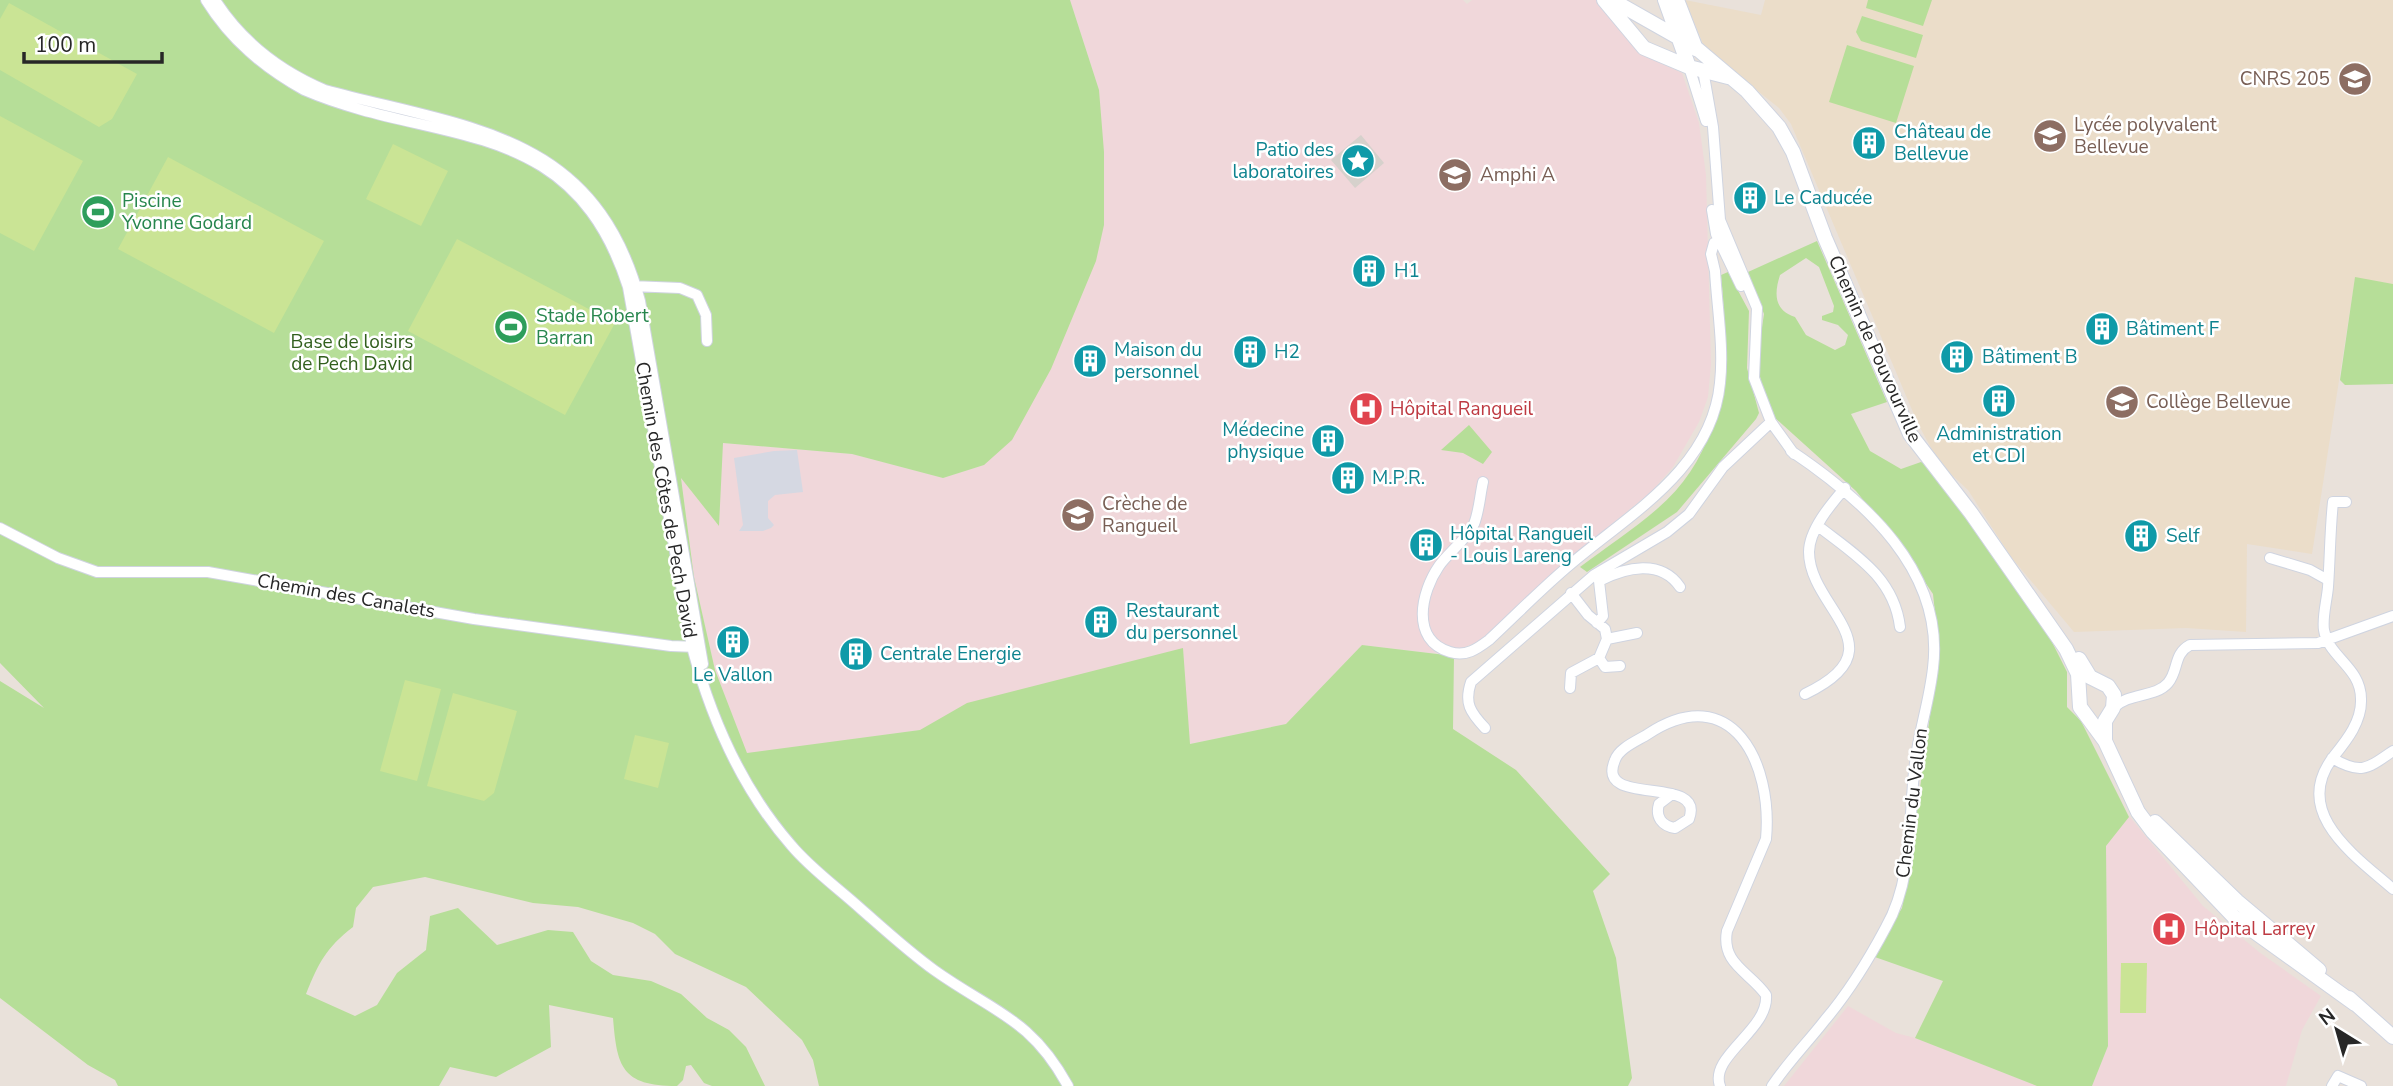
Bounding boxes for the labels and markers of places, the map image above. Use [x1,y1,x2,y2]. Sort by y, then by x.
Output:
school or university icon: CNRS 205 [2336,60,2374,98]
place label: CNRS 205 [2240,66,2330,92]
place label: Lycée polyvalent Bellevue [2074,112,2217,160]
school or university icon: Lycée polyvalent Bellevue [2031,117,2069,155]
place label: Château de Bellevue [1894,119,1991,167]
building icon: Château de Bellevue [1850,124,1888,162]
place label: Patio des laboratoires [1232,137,1334,185]
place icon: Patio des laboratoires [1339,142,1377,180]
school or university icon: Amphi A [1436,156,1474,194]
place label: Amphi A [1480,162,1555,188]
building icon: Le Caducée [1731,179,1769,217]
place label: Le Caducée [1774,185,1872,211]
place label: Piscine Yvonne Godard [121,188,252,236]
sports icon: Piscine Yvonne Godard [79,193,117,231]
building icon: H1 [1350,252,1388,290]
place label: H1 [1394,258,1420,284]
place label: Stade Robert Barran [536,303,649,351]
sports icon: Stade Robert Barran [492,308,530,346]
building icon: Bâtiment F [2083,310,2121,348]
place label: Bâtiment F [2126,316,2219,342]
building icon: H2 [1231,333,1269,371]
place label: Maison du personnel [1114,337,1202,385]
building icon: Bâtiment B [1938,338,1976,376]
place label: H2 [1274,339,1300,365]
building icon: Maison du personnel [1071,342,1109,380]
place label: Bâtiment B [1982,344,2078,370]
building icon: Administration et CDI [1980,382,2018,420]
school or university icon: Collège Bellevue [2103,383,2141,421]
place label: Collège Bellevue [2146,389,2291,415]
hospital icon: Hôpital Rangueil [1347,390,1385,428]
place label: Hôpital Rangueil [1390,396,1534,422]
place label: Médecine physique [1222,417,1304,465]
place label: Administration et CDI [1936,421,2062,469]
building icon: Médecine physique [1309,422,1347,460]
building icon: M.P.R. [1329,459,1367,497]
place label: M.P.R. [1372,465,1425,491]
place label: Crèche de Rangueil [1102,491,1187,539]
school or university icon: Crèche de Rangueil [1059,496,1097,534]
building icon: Self [2122,517,2160,555]
place label: Hôpital Rangueil - Louis Lareng [1450,521,1594,569]
place label: Self [2166,523,2200,549]
building icon: Hôpital Rangueil - Louis Lareng [1407,526,1445,564]
place label: Restaurant du personnel [1126,598,1238,646]
building icon: Restaurant du personnel [1082,603,1120,641]
building icon: Le Vallon [714,623,752,661]
building icon: Centrale Energie [837,635,875,673]
place label: Centrale Energie [880,641,1021,667]
place label: Le Vallon [693,662,773,688]
hospital icon: Hôpital Larrey [2150,910,2188,948]
place label: Hôpital Larrey [2194,916,2316,942]

